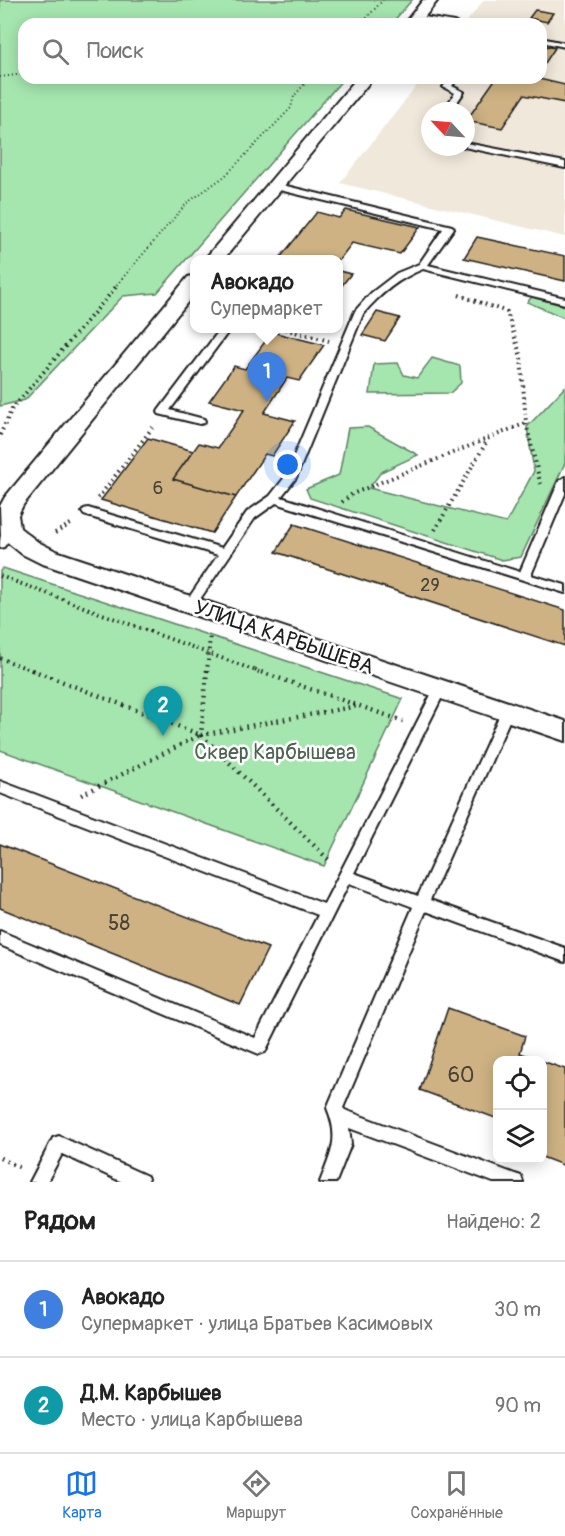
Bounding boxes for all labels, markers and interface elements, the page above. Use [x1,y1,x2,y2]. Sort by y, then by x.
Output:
search box [18,18,547,84]
icon: search [39,35,72,68]
text: Поиск [87,37,144,65]
north arrow [421,102,475,156]
popup [190,255,343,333]
text: Авокадо [210,268,294,296]
text: Супермаркет [210,296,323,321]
pin: 1 [248,352,286,402]
your location [273,450,302,479]
house number: 6 [153,477,163,500]
house number: 29 [420,574,440,597]
street label: УЛИЦА КАРБЫШЕВА [190,594,377,681]
pin: 2 [144,686,182,736]
park label: Сквер Карбышева [194,739,356,766]
house number: 58 [108,910,130,937]
map controls [493,1056,547,1164]
button: locate [493,1056,547,1110]
house number: 60 [448,1062,474,1089]
button: layers [493,1110,547,1164]
text: Рядом [24,1205,96,1237]
text: Найдено: 2 [446,1209,541,1234]
text: Авокадо [81,1283,165,1311]
text: 1 [40,1297,47,1322]
text: 30 m [494,1297,541,1322]
text: Супермаркет · улица Братьев Касимовых [81,1311,433,1336]
text: Д.М. Карбышев [81,1379,222,1407]
text: 2 [38,1393,49,1418]
text: 90 m [495,1393,541,1418]
text: Место · улица Карбышева [81,1407,303,1432]
tab: Карта [62,1467,102,1523]
tab: Маршрут [226,1467,286,1523]
tab: Сохранённые [411,1467,503,1523]

